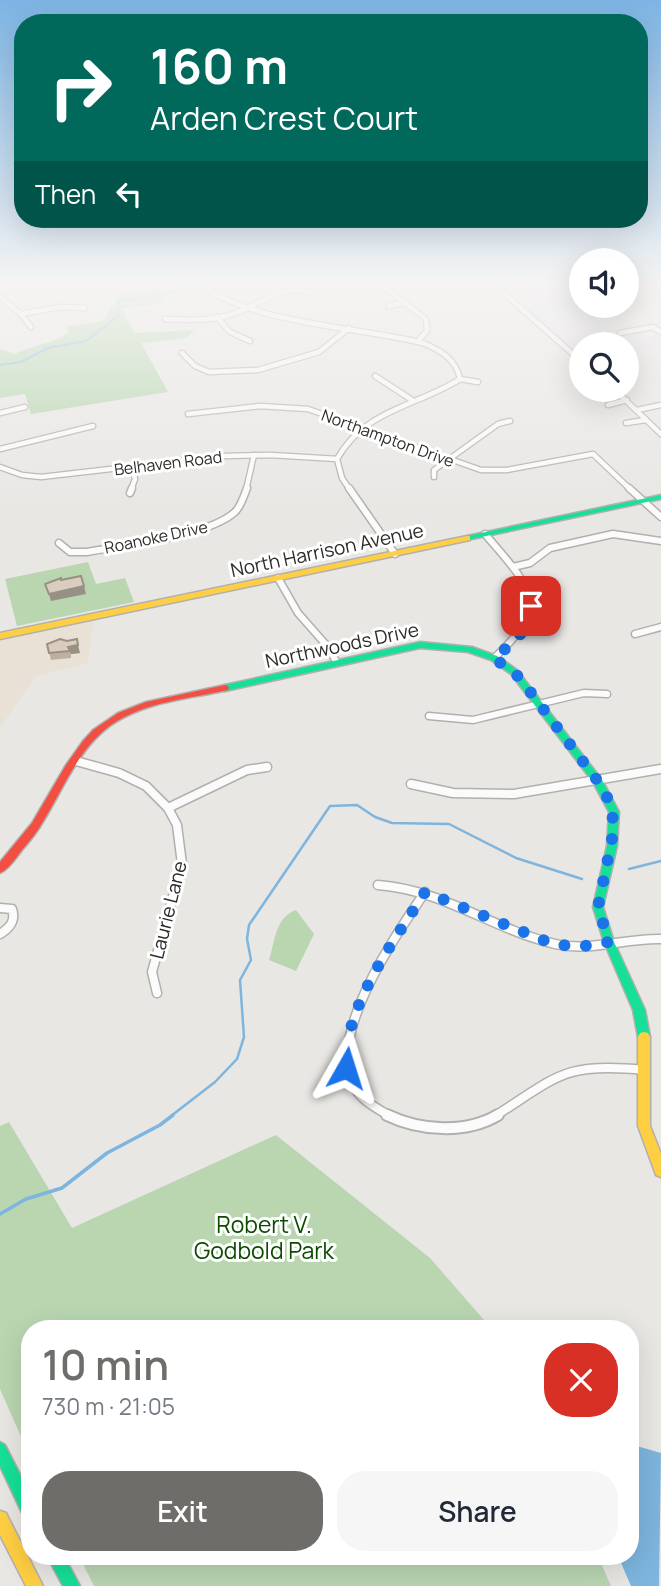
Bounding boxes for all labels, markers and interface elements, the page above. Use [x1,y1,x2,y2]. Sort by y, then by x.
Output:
text: 160 m [150,32,288,99]
icon: right [35,42,126,133]
text: Arden Crest Court [150,96,418,140]
icon: left [110,175,148,213]
text: Then [35,176,96,212]
map controls [569,248,639,402]
button: sound [569,248,639,318]
button: search [569,332,639,402]
street label: Northampton Drive [319,404,457,472]
street label: Belhaven Road [113,445,223,481]
street label: Roanoke Drive [102,515,210,559]
street label: North Harrison Avenue [228,517,426,583]
pin [501,576,561,636]
icon: arrive [512,587,550,625]
street label: Northwoods Drive [263,616,421,674]
street label: Laurie Lane [143,858,193,962]
position arrow [309,1031,383,1105]
park label: Robert V. Godbold Park [194,1208,335,1266]
text: 10 min [42,1335,169,1393]
button: close [544,1343,618,1417]
text: 730 m · 21:05 [42,1390,175,1422]
button: Exit [42,1471,323,1551]
button: Share [337,1471,618,1551]

